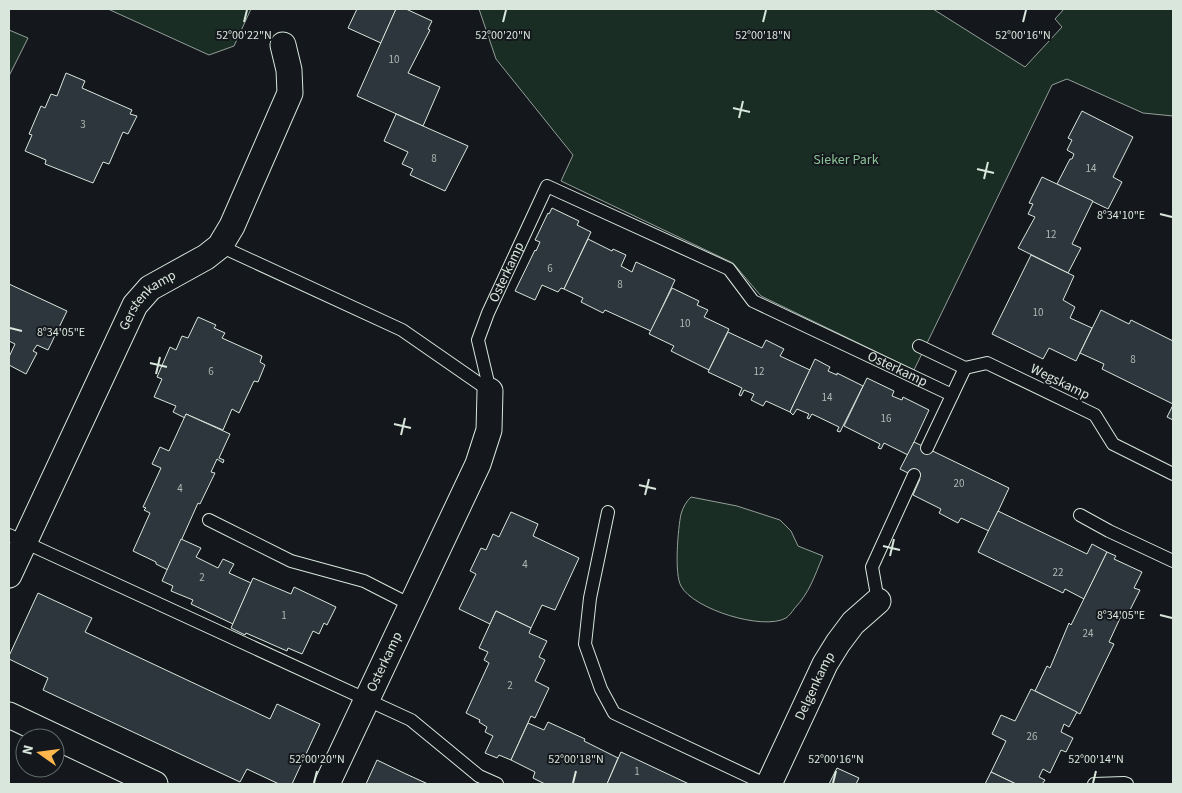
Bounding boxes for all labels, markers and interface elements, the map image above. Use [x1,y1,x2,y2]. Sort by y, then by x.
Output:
text: 52°00'22"N [216,27,272,44]
text: 52°00'20"N [475,27,531,44]
text: 52°00'18"N [735,27,791,44]
text: 52°00'16"N [995,27,1051,44]
house number: 10 [389,52,399,67]
house number: 3 [80,117,86,132]
park label: Sieker Park [813,150,879,170]
house number: 8 [431,151,437,166]
house number: 14 [1086,161,1097,176]
text: 8°34'10"E [1097,207,1145,224]
house number: 12 [1046,227,1056,242]
street label: Osterkamp [484,239,530,306]
house number: 6 [547,261,553,276]
street label: Gerstenkamp [114,265,180,334]
house number: 8 [617,277,623,292]
house number: 10 [1033,305,1043,320]
house number: 10 [680,316,690,331]
text: 8°34'05"E [37,324,85,341]
street label: Osterkamp [864,346,931,392]
house number: 8 [1130,352,1136,367]
street label: Wegskamp [1027,359,1093,405]
house number: 6 [208,364,214,379]
house number: 12 [754,364,764,379]
house number: 14 [822,390,833,405]
house number: 16 [881,411,892,426]
house number: 20 [954,476,964,491]
house number: 4 [177,481,183,496]
house number: 4 [522,557,528,572]
house number: 22 [1053,565,1063,580]
house number: 2 [199,570,205,585]
text: 8°34'05"E [1097,607,1145,624]
house number: 1 [281,608,287,623]
house number: 24 [1083,626,1094,641]
street label: Osterkamp [362,628,408,695]
street label: Delgenkamp [790,648,840,724]
house number: 2 [507,678,513,693]
north arrow [15,728,65,778]
house number: 26 [1027,729,1038,744]
text: N [18,743,39,757]
text: 52°00'20"N [289,751,345,768]
text: 52°00'18"N [548,751,604,768]
text: 52°00'16"N [808,751,864,768]
text: 52°00'14"N [1068,751,1124,768]
house number: 1 [634,764,640,779]

